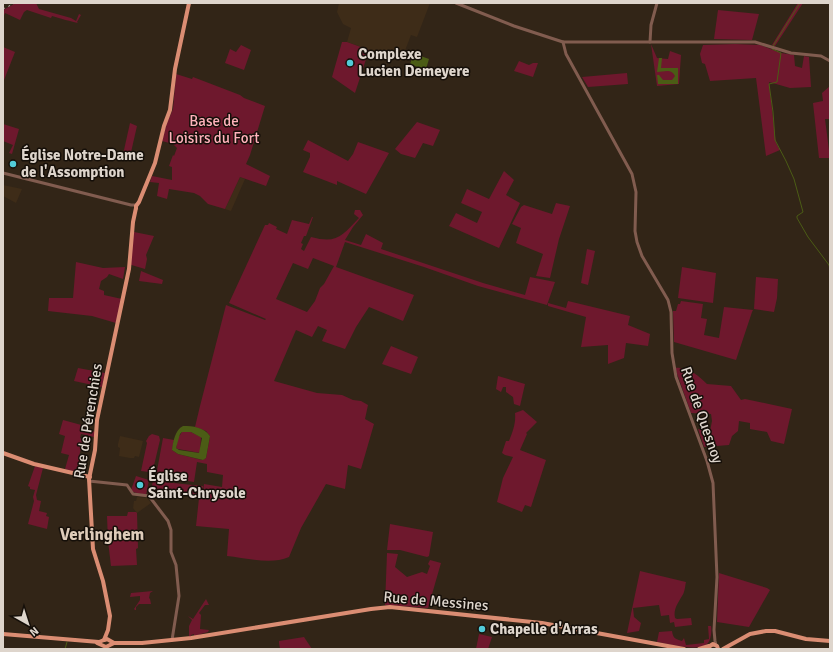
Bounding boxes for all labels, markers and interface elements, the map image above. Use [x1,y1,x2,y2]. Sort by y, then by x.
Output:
place label: Complexe Lucien Demeyere [358,45,469,80]
marker: Complexe Lucien Demeyere [345,58,355,68]
park label: Base de Loisirs du Fort [168,112,260,147]
place label: Église Notre-Dame de l'Assomption [21,145,144,181]
marker: Église Notre-Dame de l'Assomption [8,159,18,169]
street label: Rue de Pérenchies [70,362,106,480]
street label: Rue de Quesnoy [677,364,727,466]
place label: Église Saint-Chrysole [148,466,246,502]
marker: Église Saint-Chrysole [135,480,145,490]
district label: Verlinghem [60,524,145,545]
street label: Rue de Messines [383,587,490,615]
north arrow [8,604,48,644]
place label: Chapelle d'Arras [490,620,598,638]
text: N [27,624,41,639]
marker: Chapelle d'Arras [477,624,487,634]

